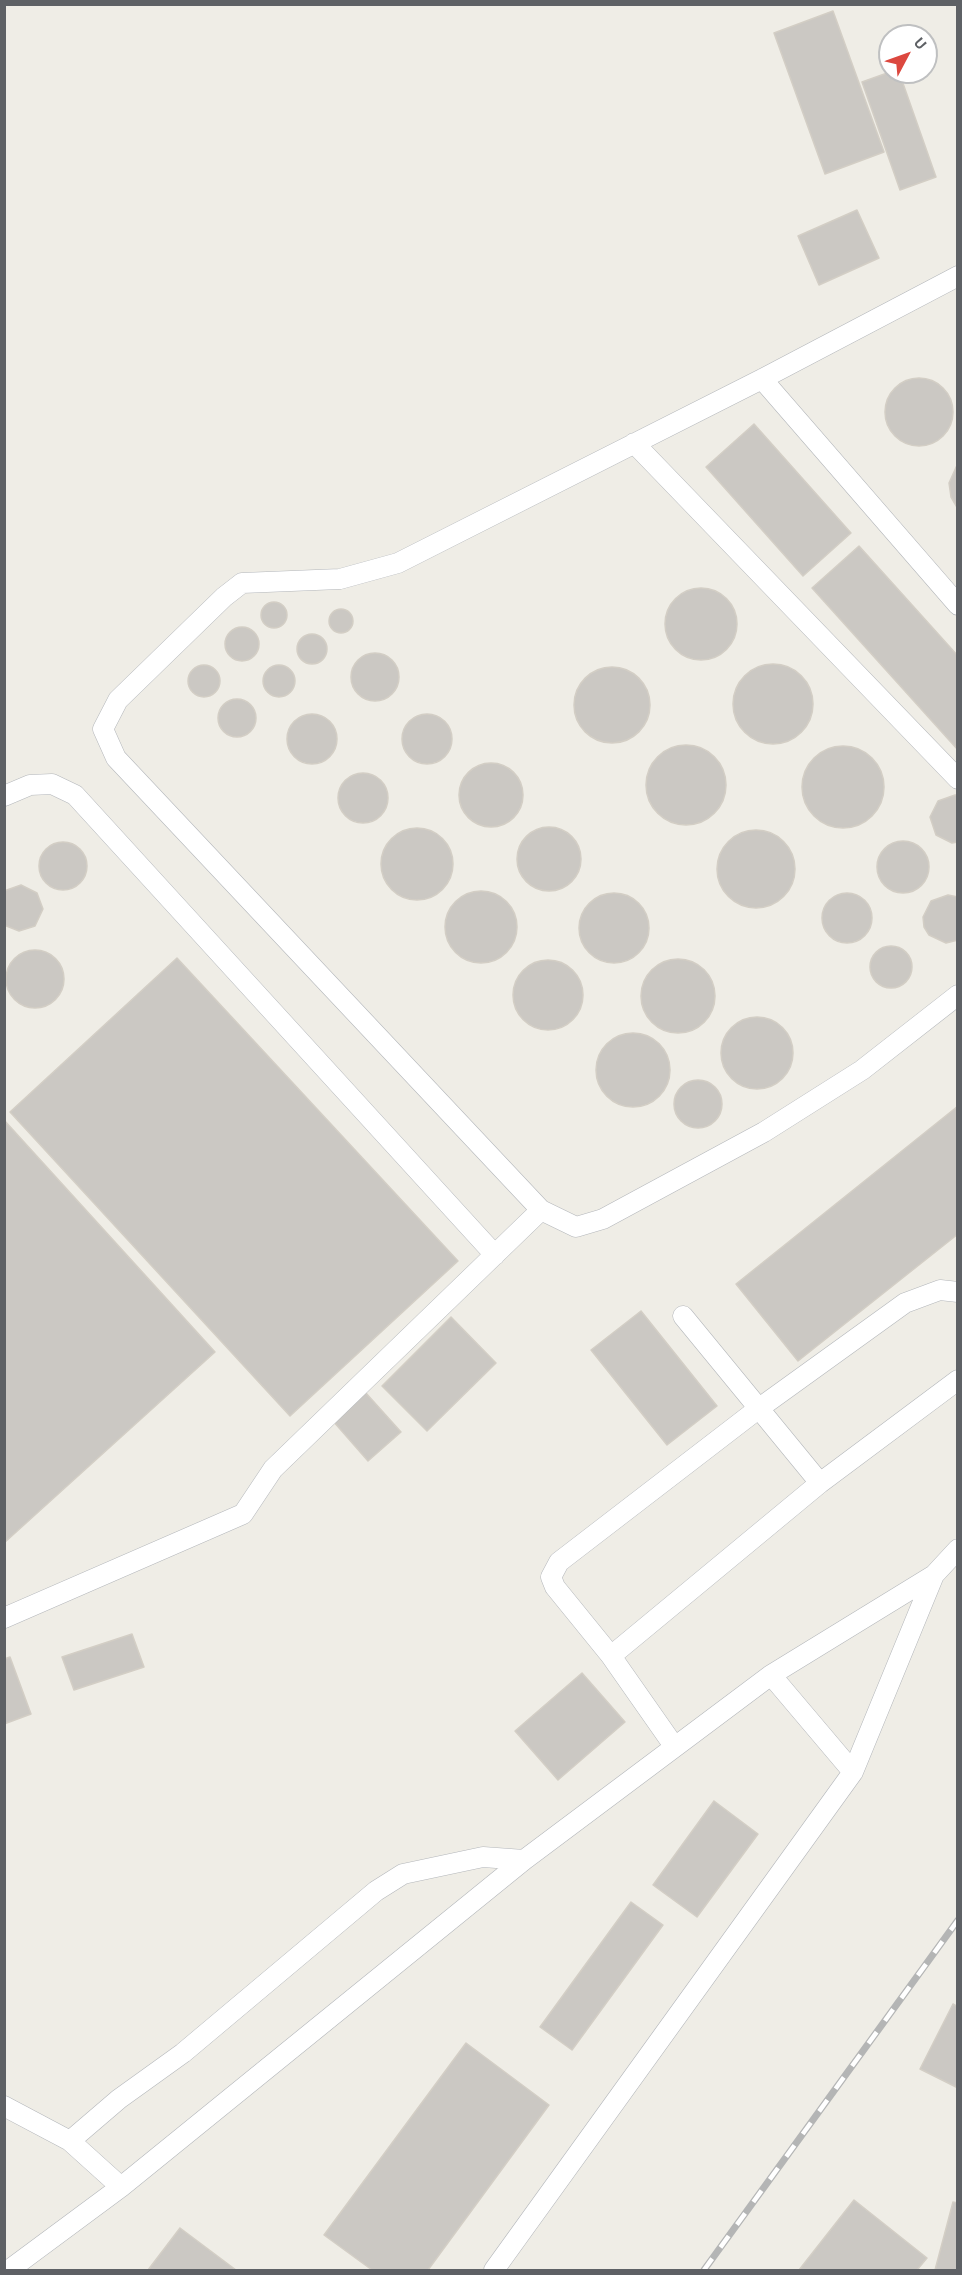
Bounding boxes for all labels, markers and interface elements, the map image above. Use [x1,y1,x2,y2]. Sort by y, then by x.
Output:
north arrow [878,24,938,84]
text: U [911,34,929,53]

